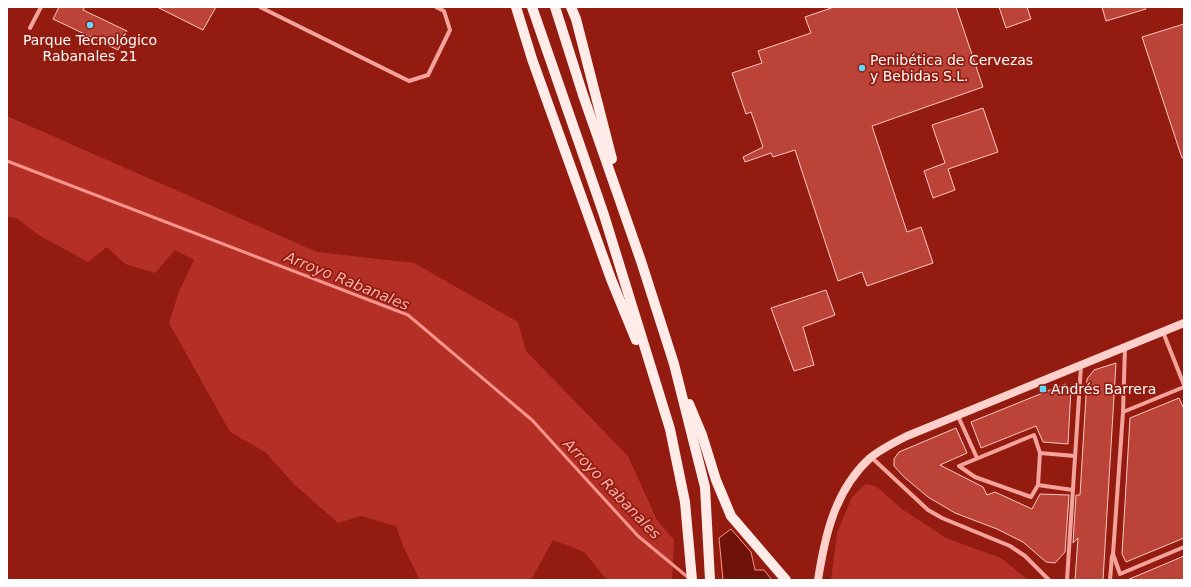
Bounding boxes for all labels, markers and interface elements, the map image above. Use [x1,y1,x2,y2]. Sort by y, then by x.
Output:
marker: Parque Tecnológico Rabanales 21 [85,20,95,30]
place label: Parque Tecnológico Rabanales 21 [23,32,157,64]
place label: Penibética de Cervezas y Bebidas S.L. [870,52,1033,84]
marker: Penibética de Cervezas y Bebidas S.L. [857,63,867,73]
water label: Arroyo Rabanales [281,247,412,314]
place label: Andrés Barrera [1051,381,1156,397]
marker: Andrés Barrera [1038,384,1048,394]
water label: Arroyo Rabanales [559,434,665,543]

